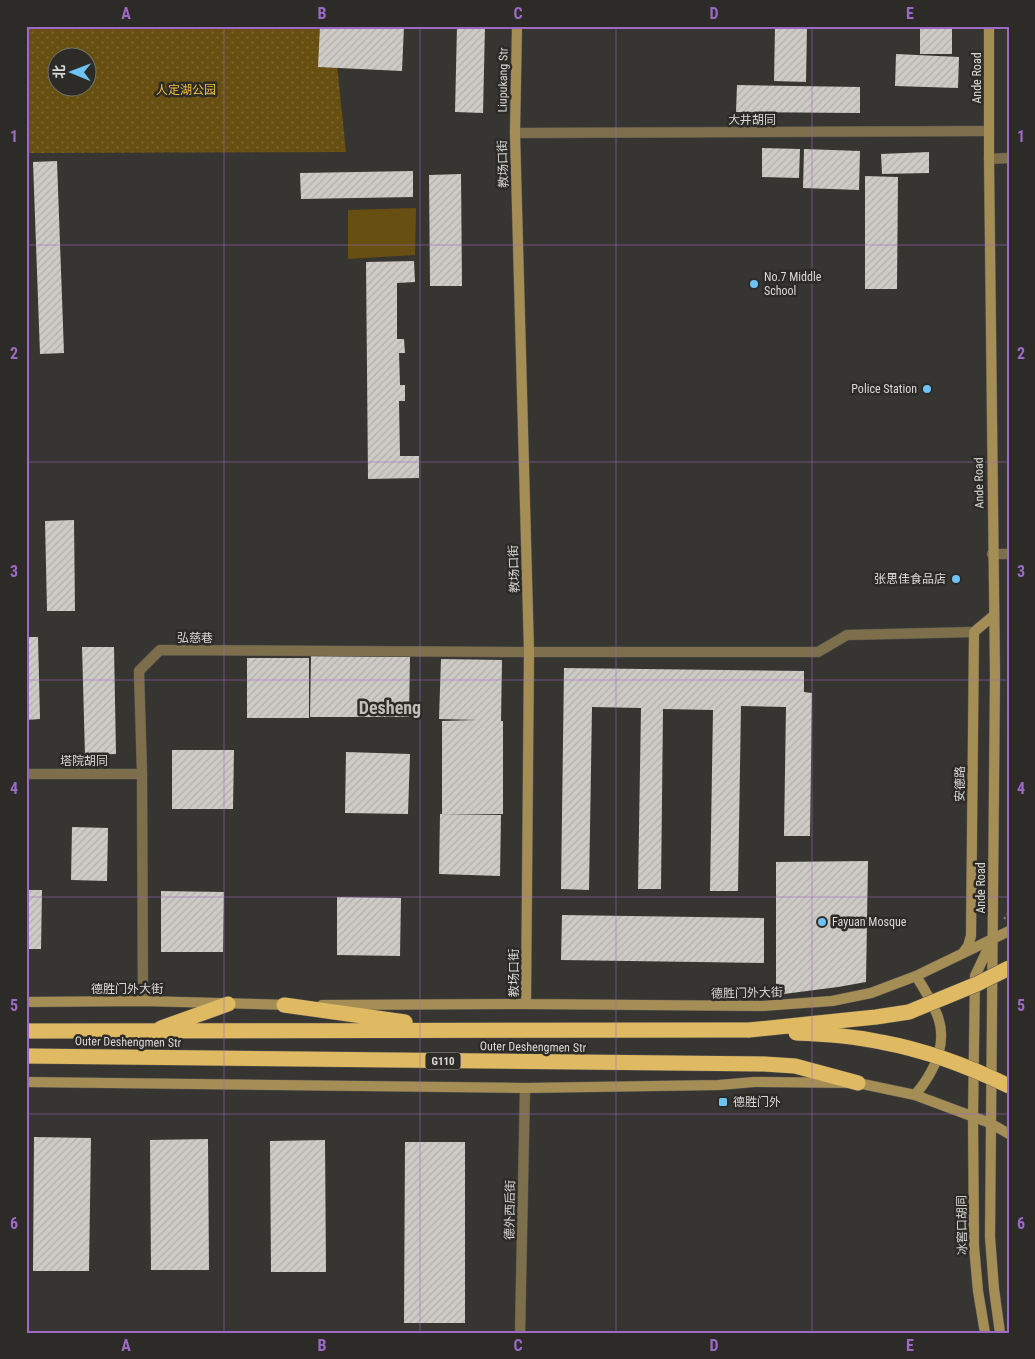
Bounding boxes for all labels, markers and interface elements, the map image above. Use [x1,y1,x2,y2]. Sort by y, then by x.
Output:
text: A [121,4,131,23]
text: B [318,4,327,23]
text: C [513,4,523,23]
text: D [709,4,719,23]
text: E [906,4,914,23]
street label: Liupukang Str [495,47,511,113]
north arrow [48,48,98,98]
street label: Ande Road [970,52,984,104]
text: 北 [51,65,67,79]
park label: 人定湖公园 [156,83,216,97]
street label: 大井胡同 [728,113,776,127]
text: 1 [10,127,18,146]
text: 1 [1017,127,1025,146]
street label: 教场口街 [495,140,511,188]
place label: No.7 Middle School [764,270,822,298]
marker: No.7 Middle School [748,278,760,290]
text: 2 [10,344,18,363]
text: 2 [1017,344,1025,363]
place label: Police Station [851,382,917,396]
marker: Police Station [921,383,933,395]
street label: Ande Road [972,457,986,509]
street label: 教场口街 [506,545,522,593]
text: 3 [10,562,18,581]
text: 3 [1017,562,1025,581]
place label: 张思佳食品店 [874,572,946,586]
marker: 张思佳食品店 [950,573,962,585]
street label: 弘慈巷 [177,631,213,645]
district label: Desheng [359,697,421,718]
street label: 塔院胡同 [60,754,108,768]
street label: 安德路 [953,766,967,802]
text: 4 [10,779,18,798]
text: 4 [1017,779,1025,798]
street label: Ande Road [974,862,988,914]
place label: Fayuan Mosque [832,915,907,929]
marker: Fayuan Mosque [816,916,828,928]
street label: 教场口街 [507,949,521,997]
street label: 德胜门外大街 [91,982,163,996]
street label: 德胜门外大街 [711,985,783,1001]
text: 5 [10,996,18,1015]
text: 5 [1017,996,1025,1015]
street label: Outer Deshengmen Str [75,1034,182,1050]
street label: Outer Deshengmen Str [480,1039,587,1055]
road number: G110 [426,1052,460,1070]
place label: 德胜门外 [733,1095,781,1109]
marker: 德胜门外 [717,1096,729,1108]
street label: 德外西后街 [502,1180,518,1240]
street label: 冰窖口胡同 [954,1195,970,1255]
text: 6 [10,1214,18,1233]
text: 6 [1017,1214,1025,1233]
text: A [121,1336,131,1355]
text: B [318,1336,327,1355]
text: C [513,1336,523,1355]
text: D [709,1336,719,1355]
text: E [906,1336,914,1355]

